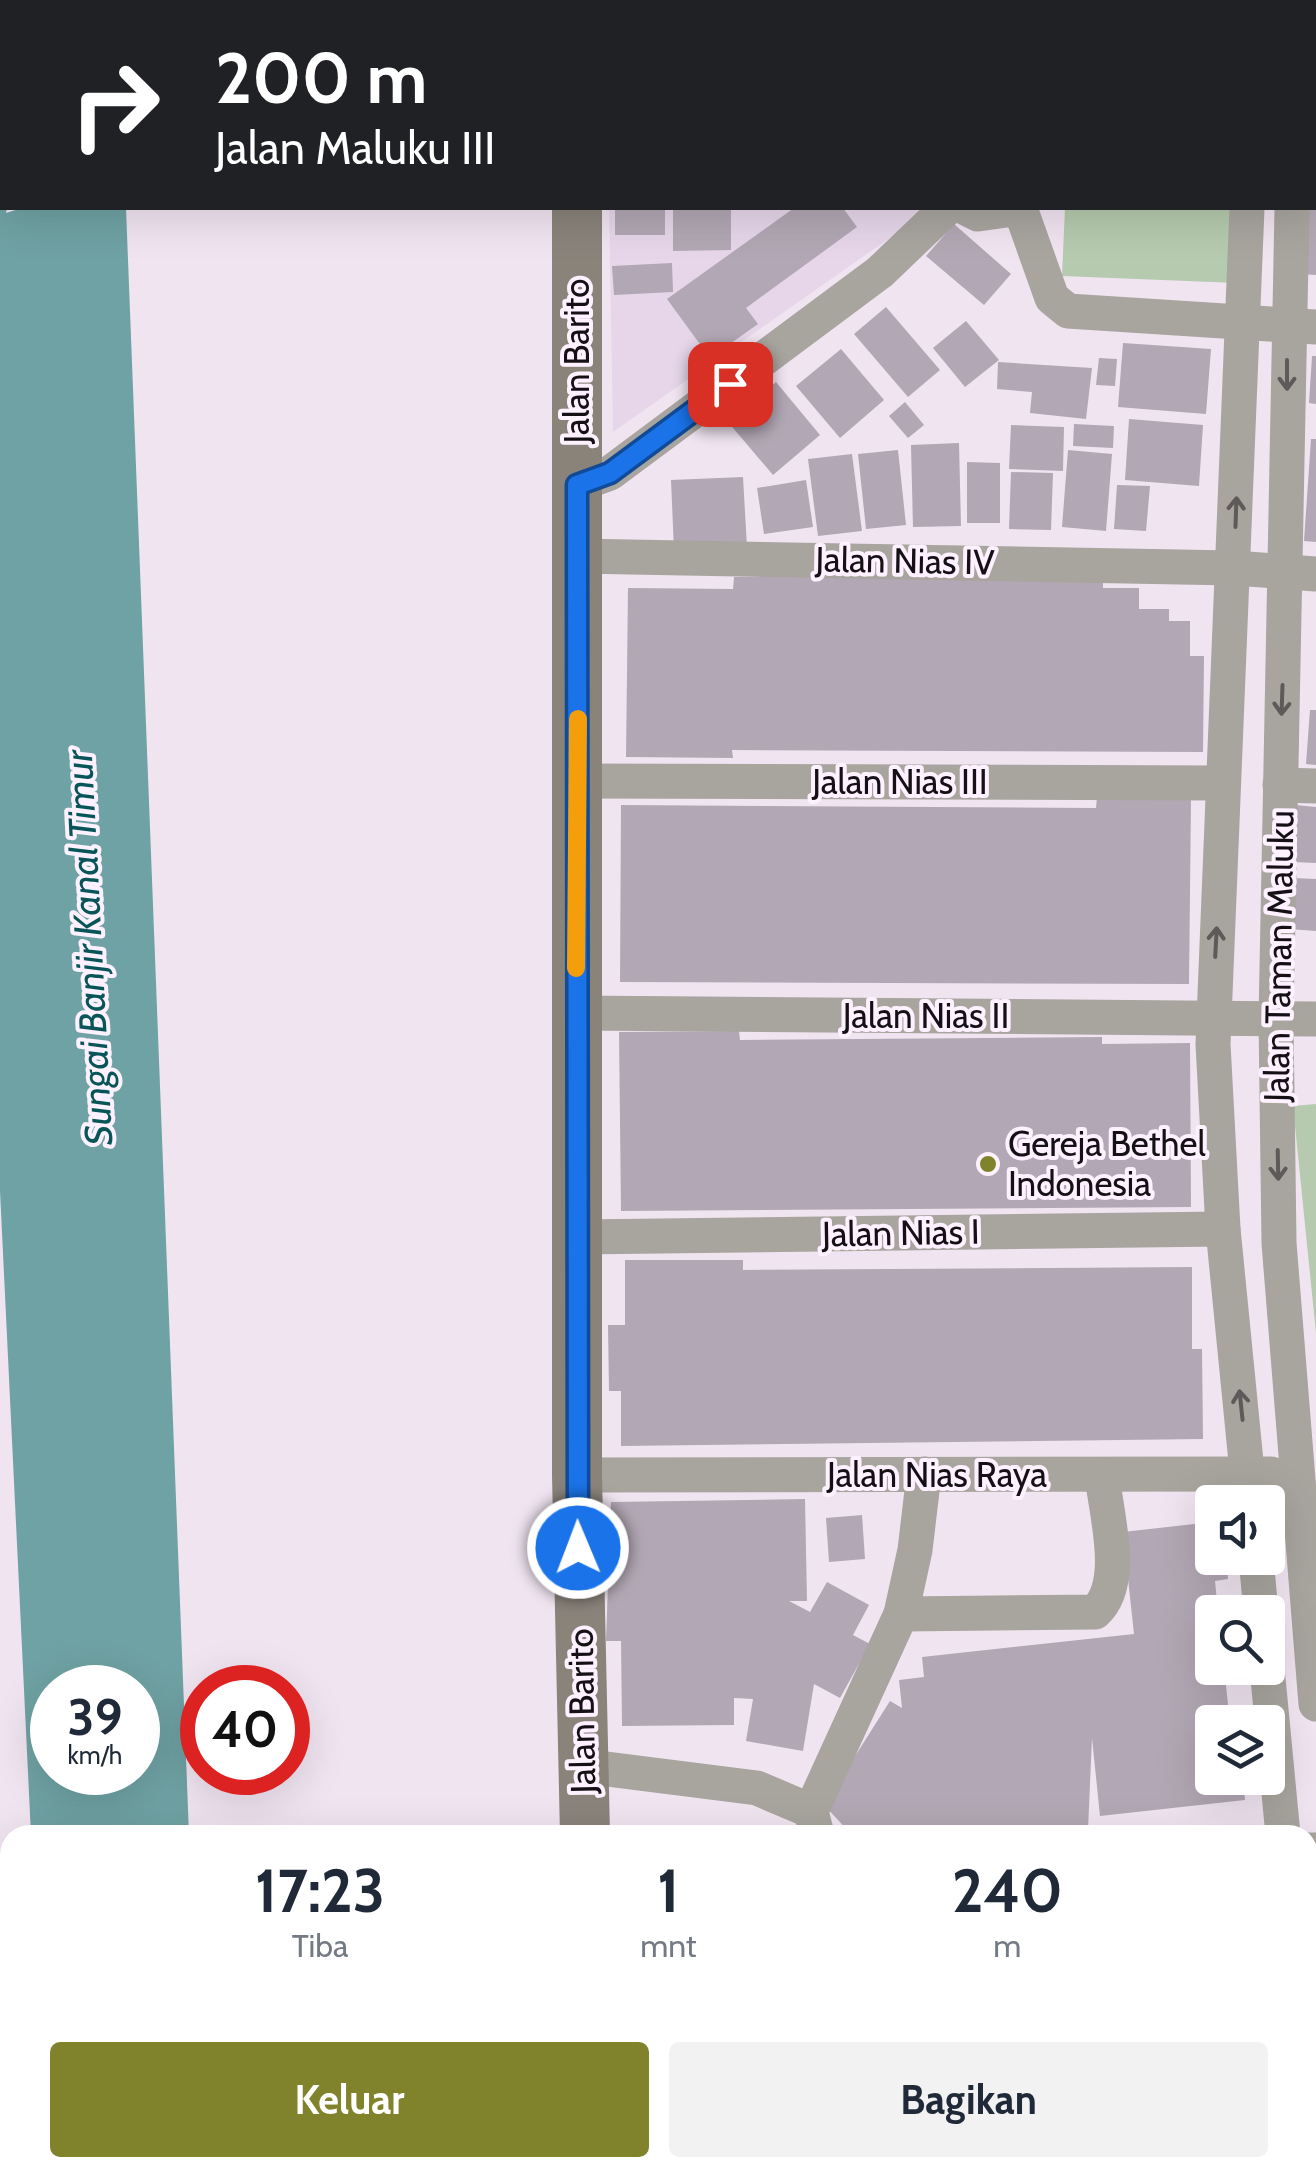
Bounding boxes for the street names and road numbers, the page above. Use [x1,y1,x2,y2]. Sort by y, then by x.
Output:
street label: Jalan Barito [555,279,598,444]
street label: Jalan Nias IV [814,537,996,584]
street label: Jalan Nias III [811,760,988,803]
street label: Jalan Taman Maluku [1254,810,1303,1103]
street label: Jalan Nias II [842,994,1009,1037]
street label: Jalan Nias I [821,1210,980,1255]
street label: Jalan Nias Raya [826,1453,1047,1496]
street label: Jalan Barito [559,1628,604,1795]

